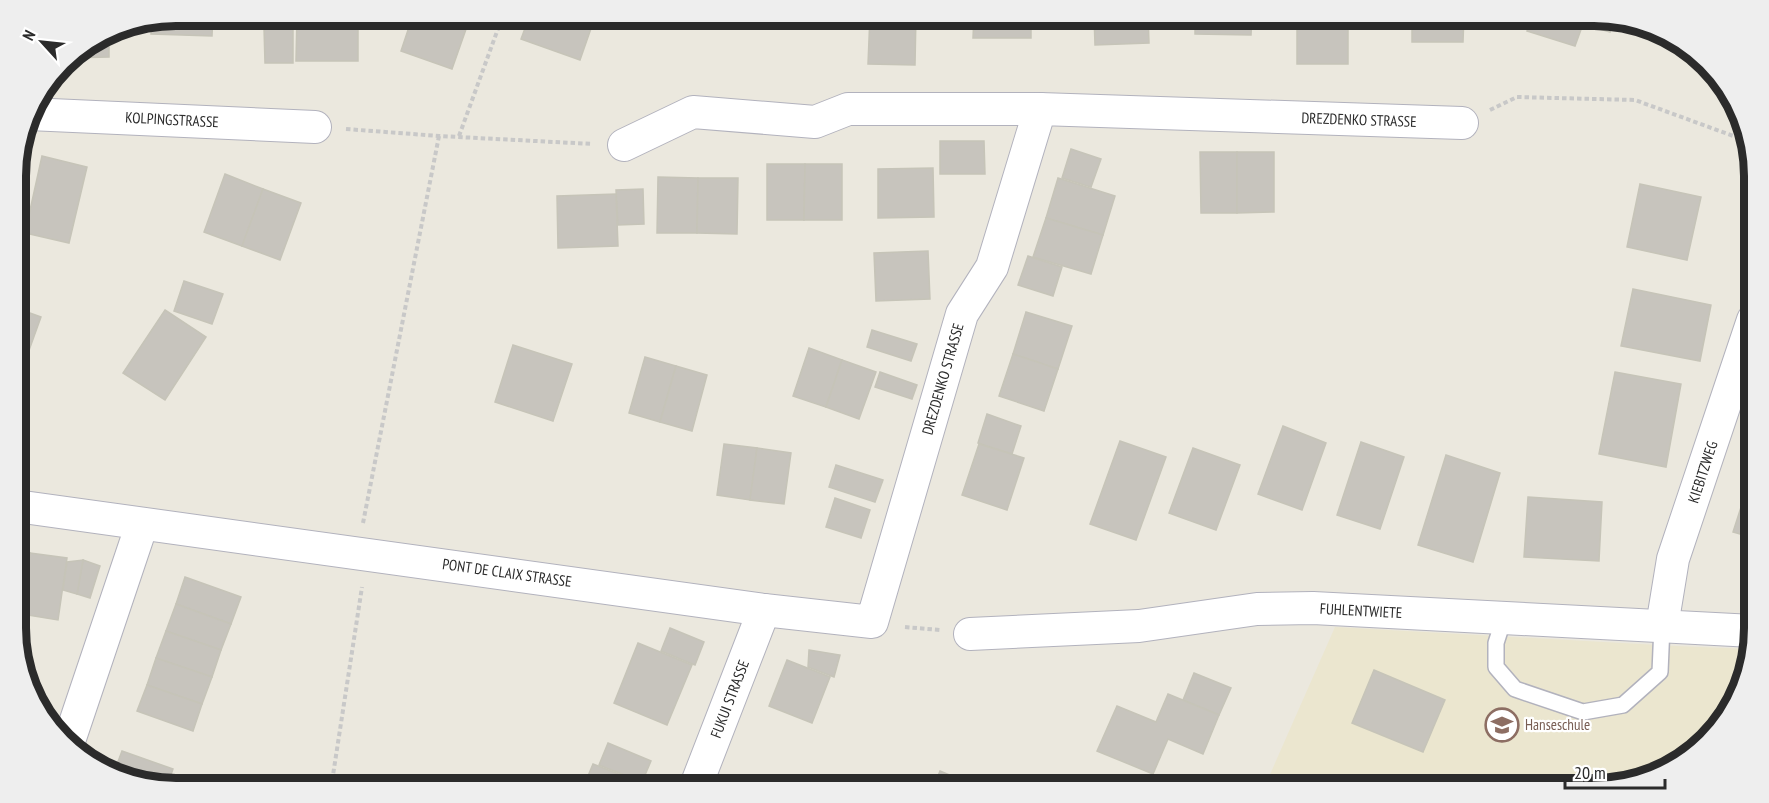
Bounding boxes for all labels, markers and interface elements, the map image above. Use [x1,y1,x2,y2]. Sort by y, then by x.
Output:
north arrow [12,12,72,72]
text: N [18,27,40,44]
street label: KOLPINGSTRASSE [125,108,219,131]
street label: DREZDENKO STRASSE [1301,108,1417,131]
street label: DREZDENKO STRASSE [917,321,968,437]
street label: KIEBITZWEG [1684,438,1722,505]
street label: PONT DE CLAIX STRASSE [441,554,573,591]
street label: FUHLENTWIETE [1319,599,1403,622]
street label: FUKUI STRASSE [706,657,753,741]
school or university icon: Hanseschule [1484,707,1520,743]
place label: Hanseschule [1525,715,1590,734]
scale bar [1565,752,1666,790]
text: 20 m [1574,761,1606,784]

